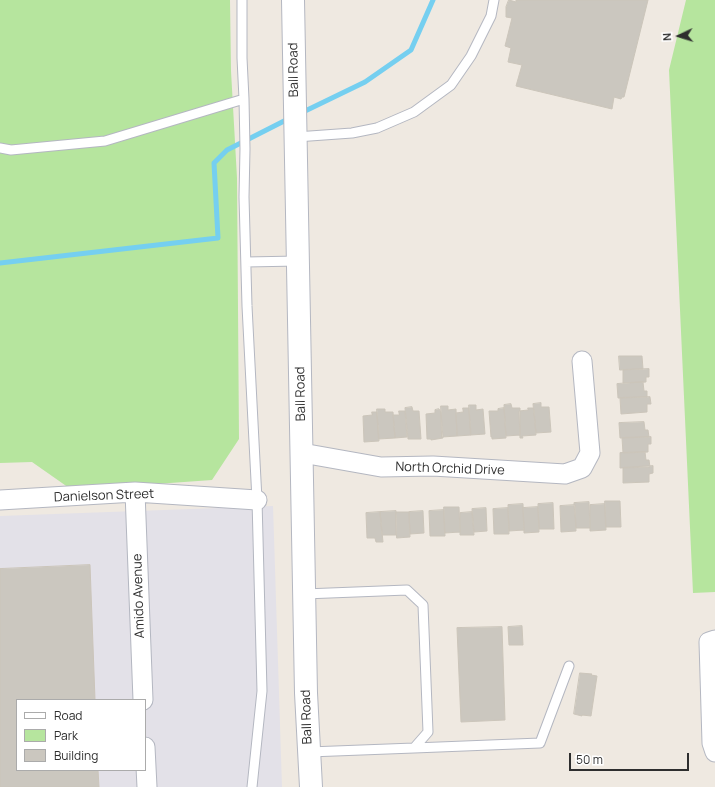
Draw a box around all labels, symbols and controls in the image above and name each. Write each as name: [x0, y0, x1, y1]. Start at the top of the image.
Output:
north arrow: [659, 16, 699, 56]
text: N: [659, 32, 674, 41]
street label: Ball Road: [286, 43, 302, 97]
street label: Ball Road: [293, 367, 309, 421]
street label: North Orchid Drive: [395, 459, 505, 479]
street label: Danielson Street: [54, 486, 154, 506]
street label: Amido Avenue: [130, 553, 148, 639]
street label: Ball Road: [298, 689, 316, 745]
legend: [16, 699, 146, 771]
text: Road: [54, 707, 82, 724]
text: Park: [54, 727, 78, 744]
scale bar: [571, 745, 691, 771]
text: Building: [54, 747, 98, 764]
text: 50 m: [576, 751, 603, 768]

